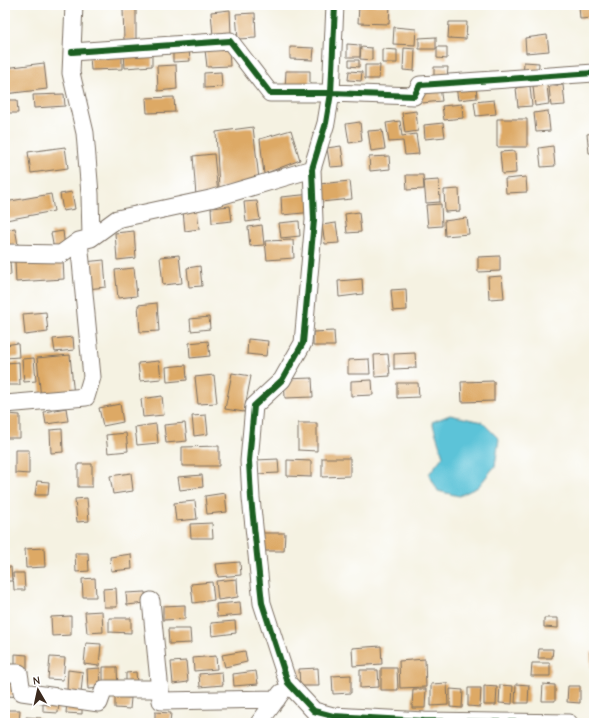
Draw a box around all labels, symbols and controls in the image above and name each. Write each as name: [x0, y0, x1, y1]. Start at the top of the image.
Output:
north arrow: [18, 670, 58, 710]
text: N: [32, 674, 41, 688]

